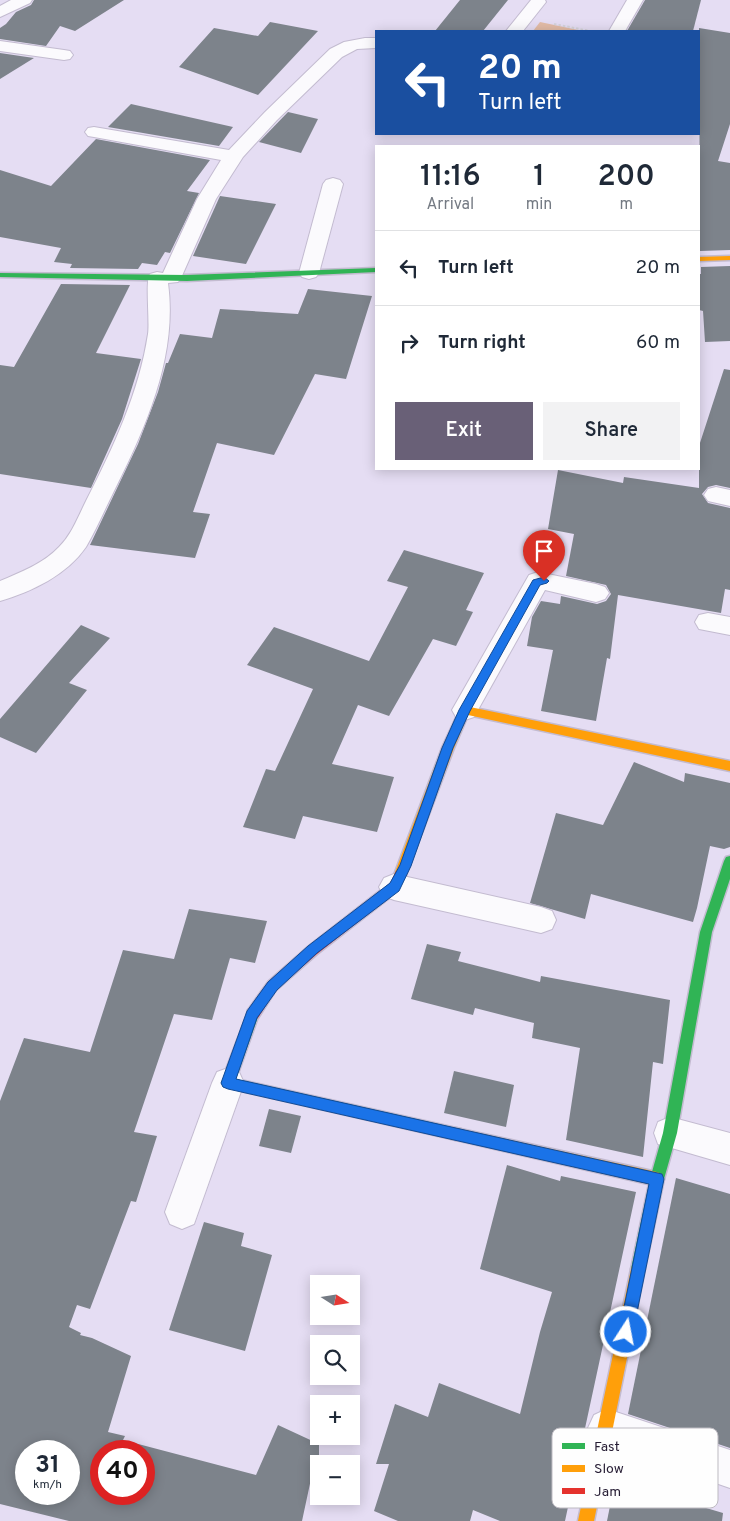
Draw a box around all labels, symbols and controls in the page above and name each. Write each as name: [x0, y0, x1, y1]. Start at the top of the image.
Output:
text: 20 m: [478, 47, 562, 91]
icon: left: [395, 50, 460, 115]
text: Turn left: [478, 90, 561, 117]
text: 11:16: [420, 159, 481, 196]
text: 1: [533, 159, 545, 196]
text: 200: [597, 159, 655, 196]
text: Arrival: [427, 195, 474, 215]
text: min: [526, 195, 552, 215]
text: m: [619, 195, 633, 215]
icon: left: [395, 254, 423, 282]
text: Turn left: [438, 256, 514, 280]
text: 20 m: [636, 256, 680, 280]
icon: right: [395, 329, 423, 357]
text: Turn right: [438, 331, 526, 355]
text: 60 m: [636, 331, 680, 355]
button: Exit: [395, 402, 533, 460]
button: Share: [543, 402, 680, 460]
pin: [523, 530, 565, 581]
icon: arrive: [530, 537, 558, 565]
north arrow: [310, 1275, 360, 1325]
map controls: [310, 1275, 360, 1505]
position arrow: [599, 1305, 651, 1357]
button: search: [310, 1335, 360, 1385]
button: +: [310, 1395, 360, 1445]
legend: [552, 1428, 718, 1508]
text: Fast: [594, 1439, 620, 1456]
speed limit sign: 40: [90, 1440, 155, 1505]
text: 31: [35, 1450, 60, 1482]
button: −: [310, 1455, 360, 1505]
text: Slow: [594, 1461, 624, 1478]
text: km/h: [33, 1477, 62, 1493]
text: Jam: [594, 1484, 621, 1501]

